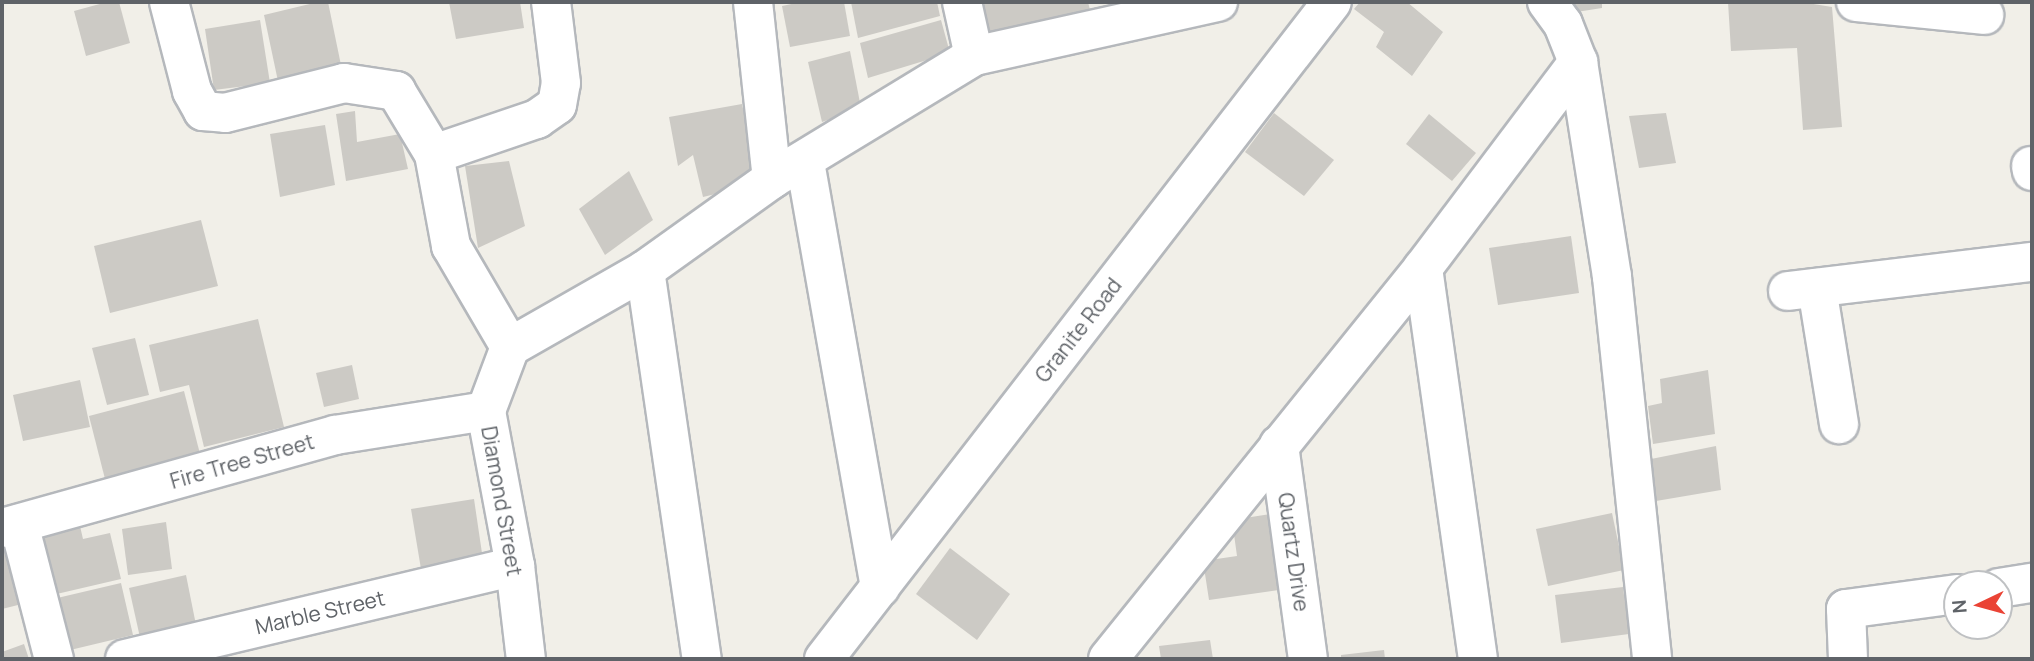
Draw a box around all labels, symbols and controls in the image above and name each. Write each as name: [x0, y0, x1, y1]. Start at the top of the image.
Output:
street label: Granite Road: [1030, 273, 1126, 387]
street label: Diamond Street: [476, 424, 528, 578]
street label: Fire Tree Street: [167, 428, 317, 494]
street label: Quartz Drive: [1273, 491, 1315, 613]
north arrow: [1943, 570, 2013, 640]
street label: Marble Street: [253, 585, 387, 639]
text: N: [1946, 599, 1973, 615]

